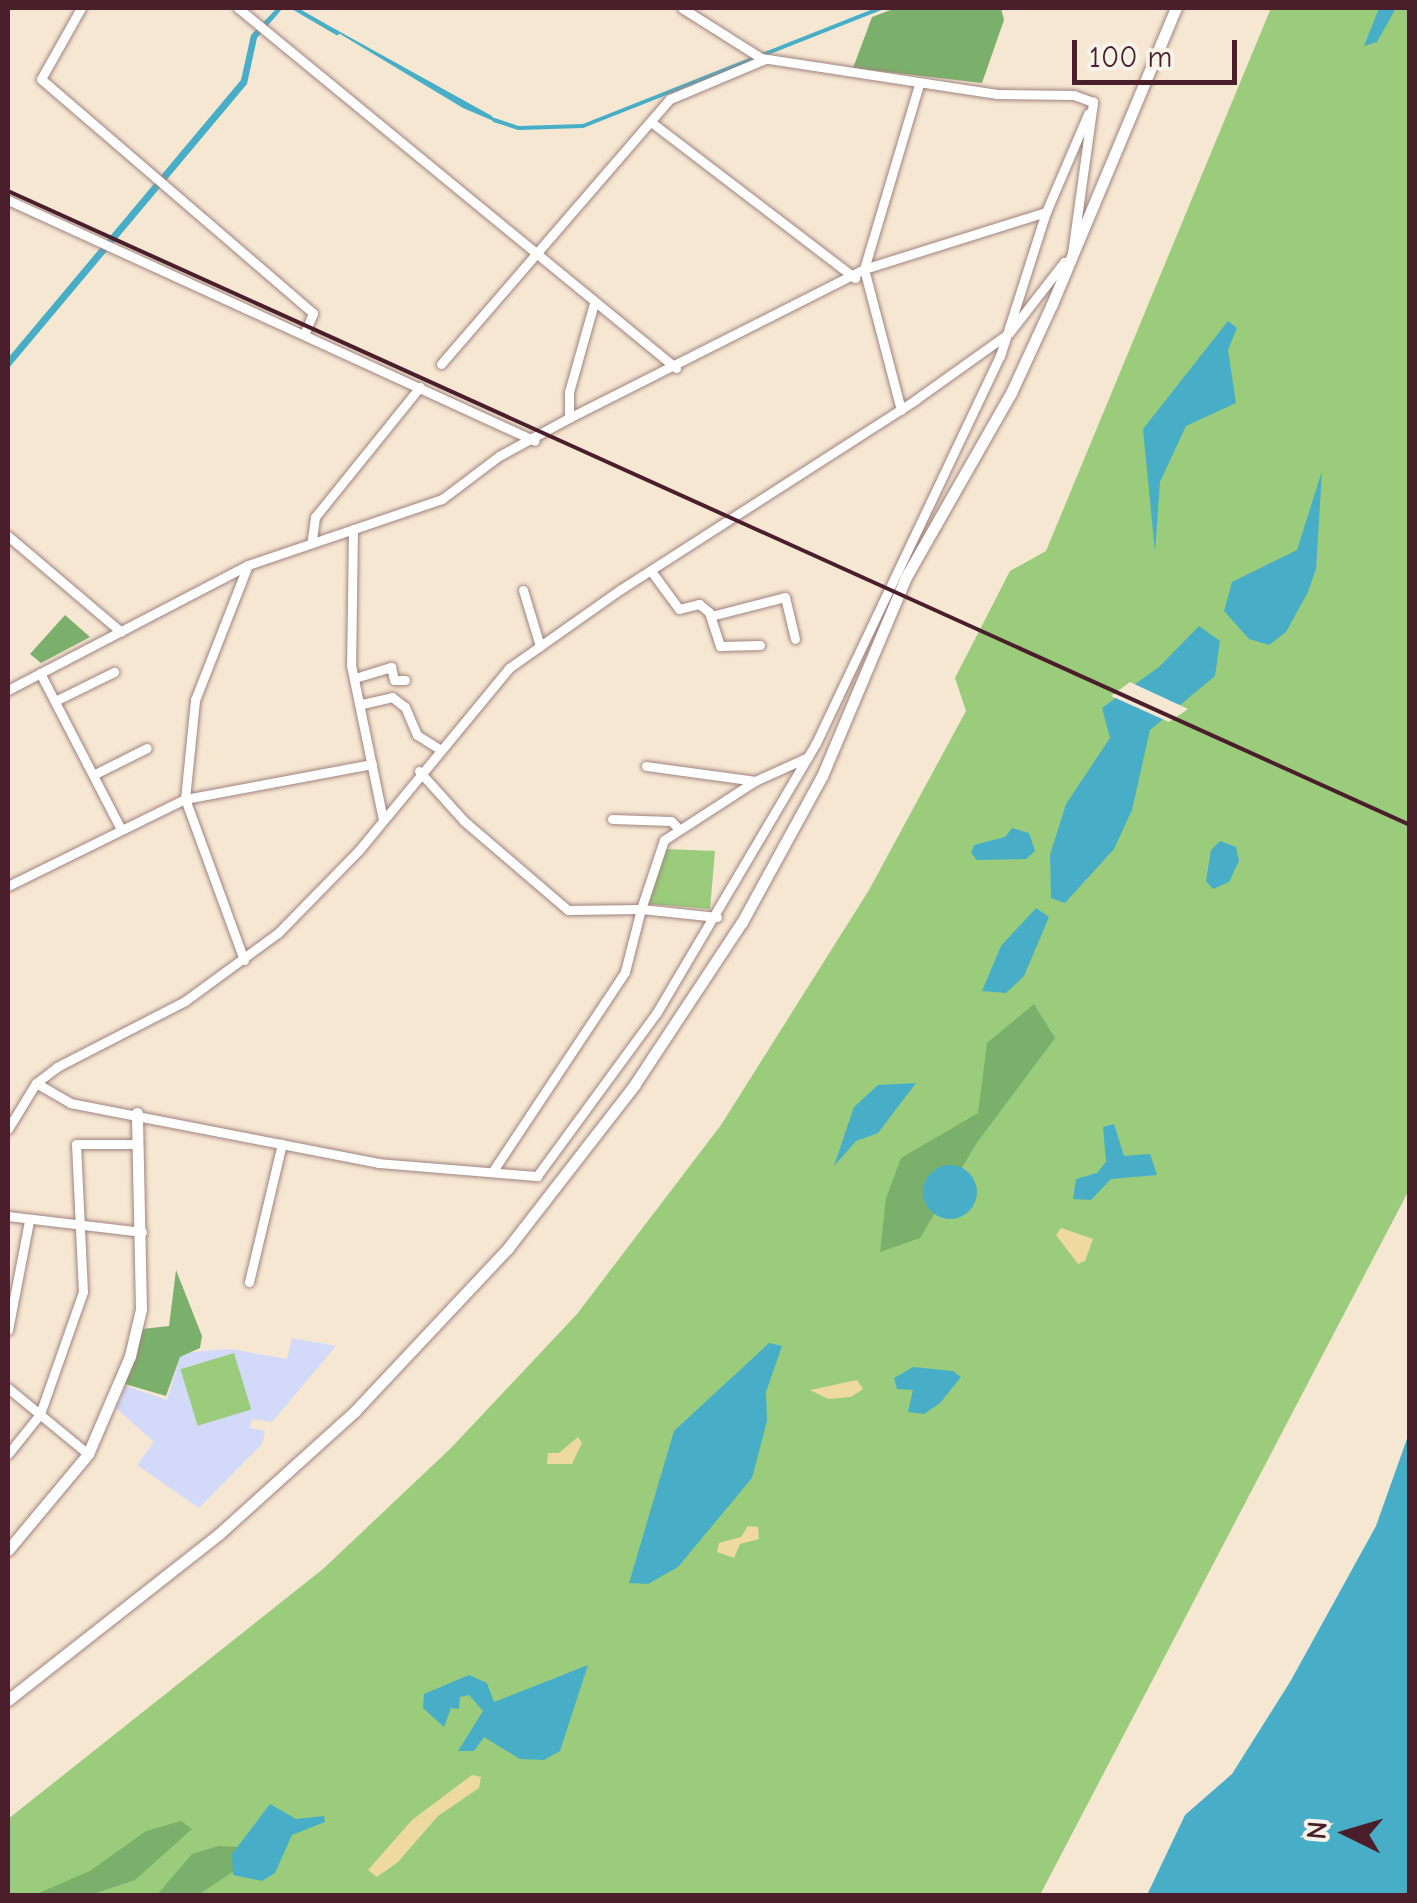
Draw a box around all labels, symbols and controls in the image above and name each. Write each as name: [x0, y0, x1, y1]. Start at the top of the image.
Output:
scale bar: [1077, 20, 1242, 82]
text: 100 m: [1089, 40, 1172, 75]
north arrow: [1297, 1783, 1397, 1883]
text: N: [1300, 1820, 1334, 1841]

